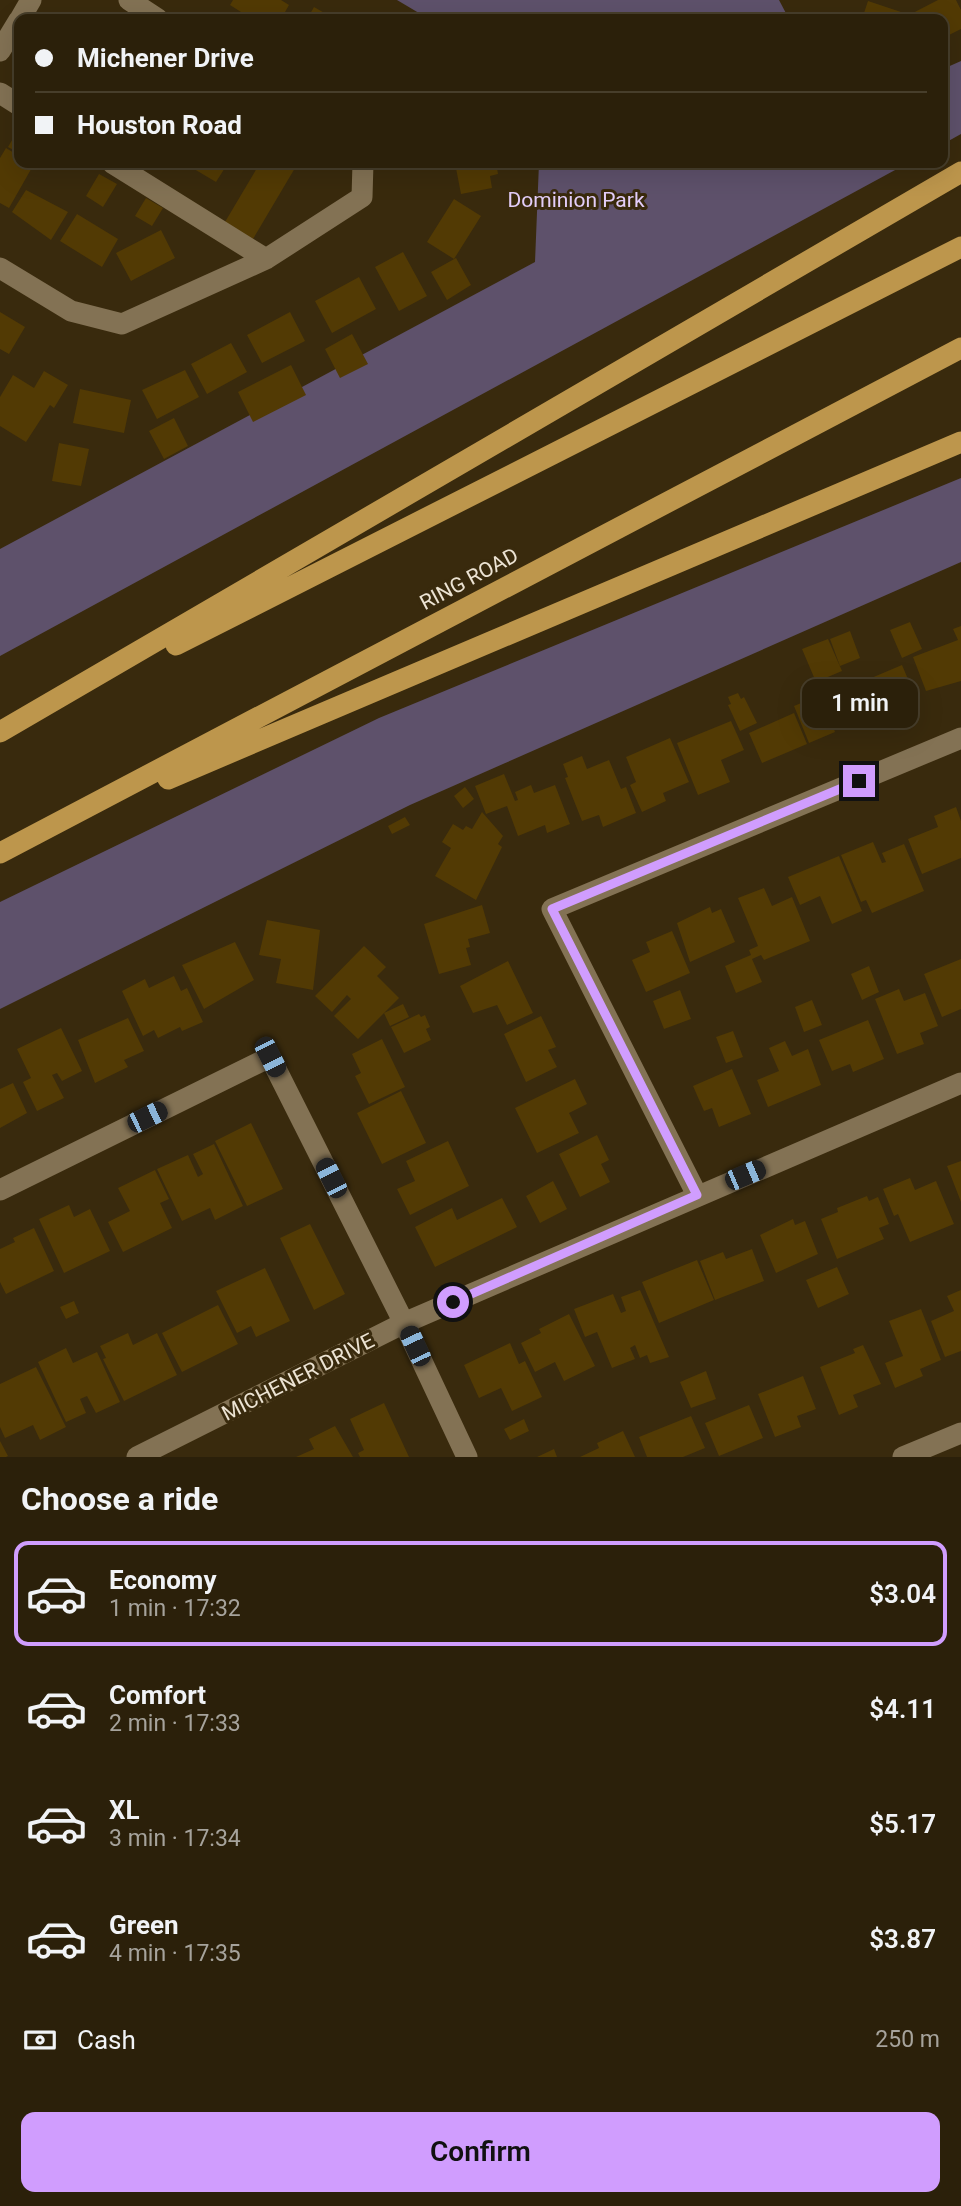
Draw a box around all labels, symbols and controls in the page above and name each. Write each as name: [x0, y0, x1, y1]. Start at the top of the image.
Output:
text: Michener Drive: [77, 43, 254, 73]
text: Houston Road: [77, 110, 242, 140]
park label: Dominion Park: [507, 188, 645, 212]
street label: RING ROAD: [416, 543, 522, 615]
callout: 1 min: [801, 680, 917, 728]
text: 1 min: [831, 690, 889, 717]
route end: [843, 765, 875, 797]
car: [252, 1034, 289, 1080]
car: [124, 1098, 171, 1136]
car: [313, 1155, 350, 1201]
car: [722, 1157, 769, 1193]
route start: [437, 1286, 469, 1318]
car: [397, 1323, 434, 1369]
street label: MICHENER DRIVE: [218, 1328, 378, 1426]
text: Choose a ride: [21, 1480, 218, 1518]
icon: car: [25, 1562, 88, 1625]
text: Economy: [109, 1565, 216, 1595]
text: $3.04: [869, 1579, 936, 1609]
text: 1 min · 17:32: [109, 1595, 241, 1622]
icon: car: [25, 1677, 88, 1740]
text: Comfort: [109, 1680, 206, 1710]
text: $4.11: [869, 1694, 936, 1724]
text: 2 min · 17:33: [109, 1710, 241, 1737]
icon: car: [25, 1792, 88, 1855]
text: XL: [109, 1795, 140, 1825]
text: $5.17: [869, 1809, 936, 1839]
text: 3 min · 17:34: [109, 1825, 241, 1852]
icon: car: [25, 1907, 88, 1970]
text: Green: [109, 1910, 179, 1940]
text: $3.87: [869, 1924, 936, 1954]
text: 4 min · 17:35: [109, 1940, 241, 1967]
icon: cash: [21, 2021, 59, 2059]
text: Cash: [77, 2025, 136, 2055]
text: 250 m: [875, 2026, 940, 2053]
button: Confirm: [21, 2112, 940, 2192]

